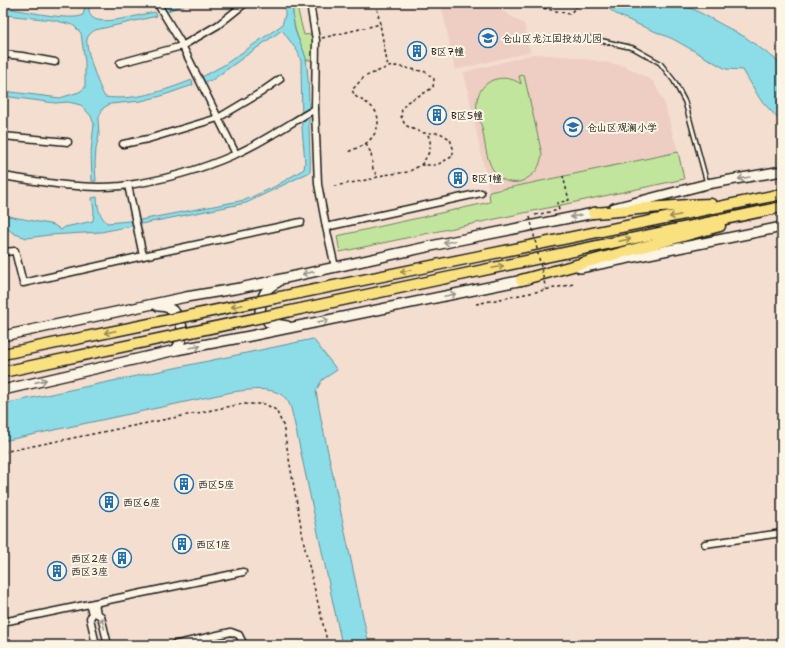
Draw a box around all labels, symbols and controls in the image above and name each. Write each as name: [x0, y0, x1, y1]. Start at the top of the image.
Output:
school or university icon: 仓山区龙江国投幼儿园: [477, 27, 499, 49]
place label: 仓山区龙江国投幼儿园: [502, 32, 602, 45]
building icon: B区7幢: [406, 40, 428, 62]
place label: B区7幢: [431, 45, 464, 58]
building icon: B区5幢: [426, 104, 448, 126]
place label: B区5幢: [451, 109, 483, 122]
school or university icon: 仓山区观澜小学: [562, 116, 584, 138]
place label: 仓山区观澜小学: [587, 121, 657, 134]
building icon: B区1幢: [447, 167, 469, 189]
place label: B区1幢: [472, 172, 502, 185]
one-way arrow: [738, 174, 751, 182]
one-way arrow: [570, 213, 583, 221]
one-way arrow: [669, 213, 682, 221]
one-way arrow: [618, 236, 631, 244]
one-way arrow: [442, 239, 455, 247]
one-way arrow: [491, 262, 504, 270]
one-way arrow: [400, 268, 413, 276]
one-way arrow: [302, 269, 315, 277]
one-way arrow: [443, 291, 456, 299]
one-way arrow: [231, 302, 244, 310]
one-way arrow: [316, 317, 329, 325]
one-way arrow: [104, 328, 117, 336]
one-way arrow: [188, 343, 201, 351]
one-way arrow: [34, 377, 47, 385]
building icon: 西区5座: [173, 473, 195, 495]
place label: 西区5座: [198, 478, 234, 491]
building icon: 西区6座: [98, 491, 120, 513]
place label: 西区6座: [123, 496, 160, 509]
building icon: 西区1座: [171, 533, 193, 555]
place label: 西区1座: [196, 538, 230, 551]
building icon: 西区2座: [111, 547, 133, 569]
place label: 西区2座: [71, 552, 108, 565]
building icon: 西区3座: [46, 560, 68, 582]
place label: 西区3座: [71, 565, 108, 578]
one-way arrow: [98, 617, 106, 630]

